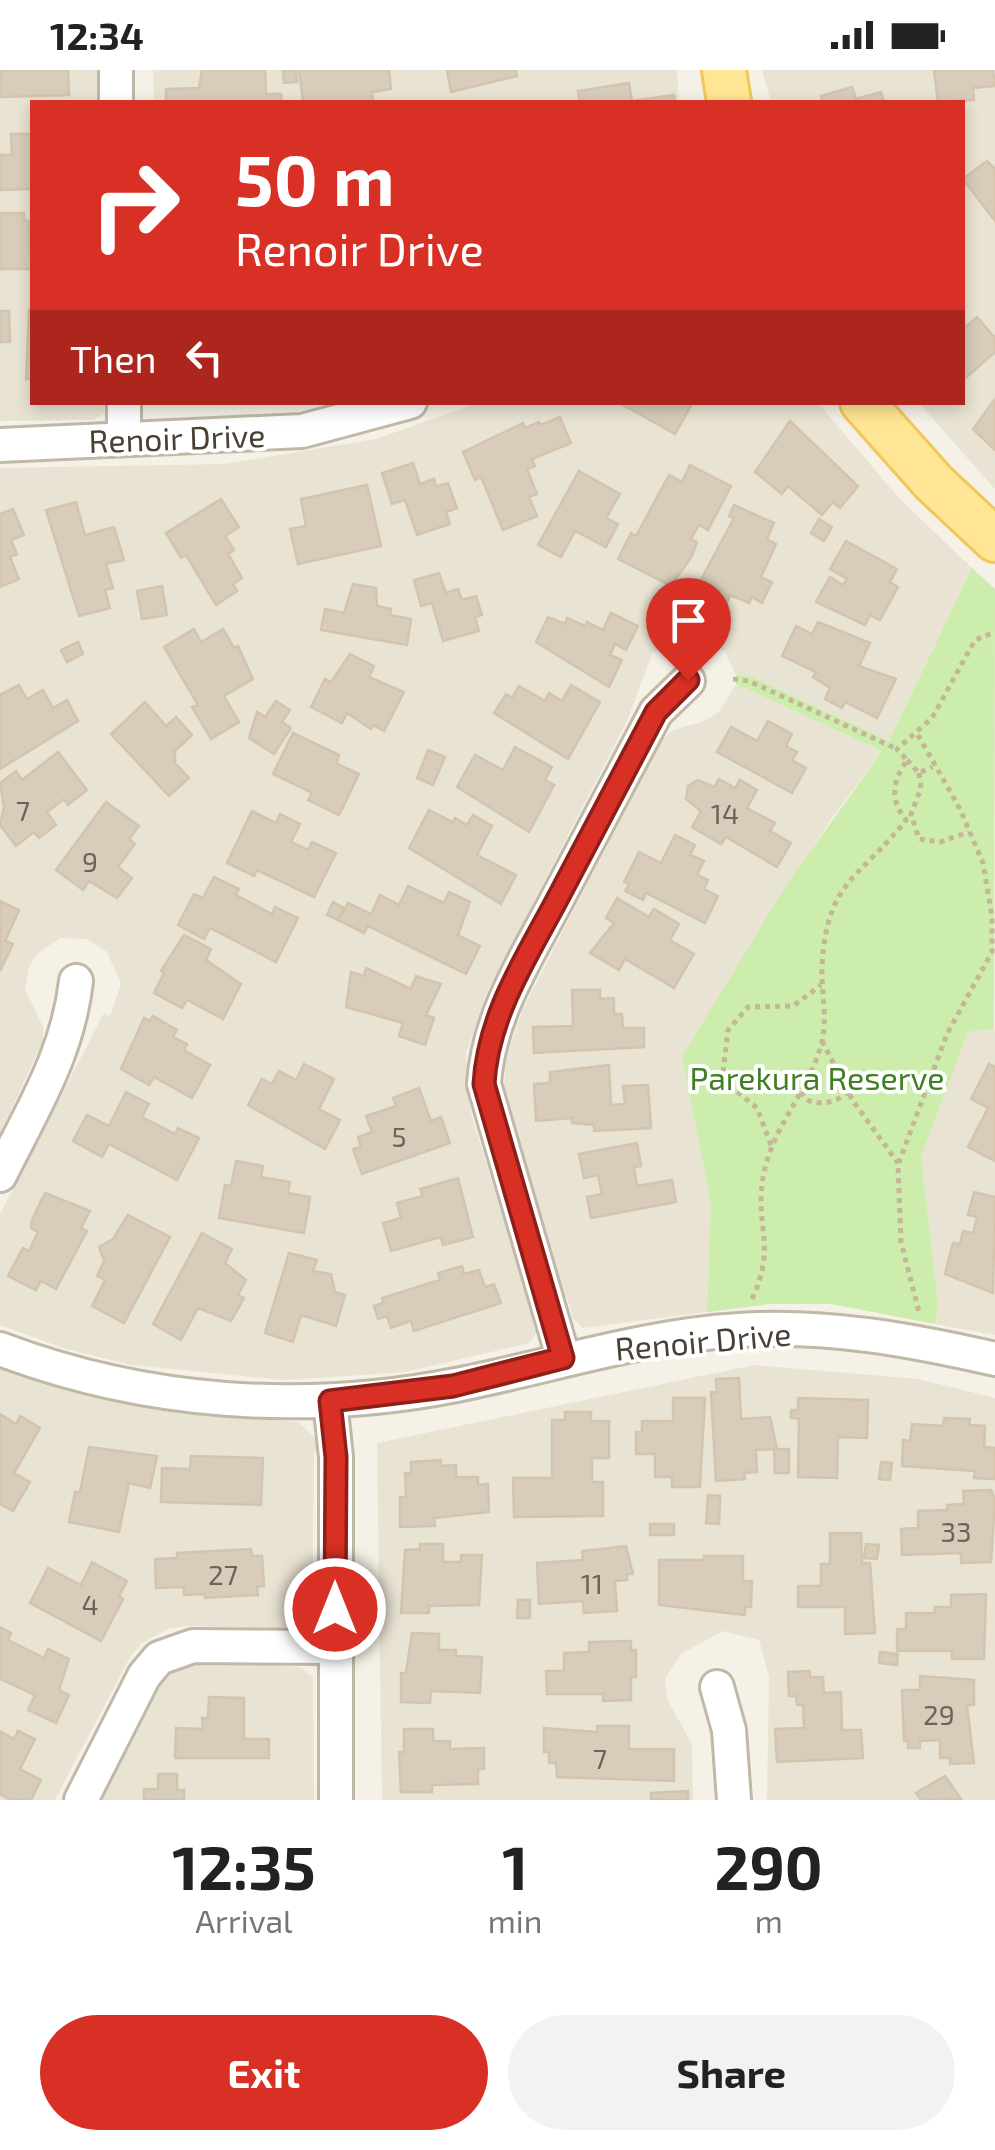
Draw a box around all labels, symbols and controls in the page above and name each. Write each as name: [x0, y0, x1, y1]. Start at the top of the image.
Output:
text: 12:34: [50, 12, 144, 58]
text: 50 m: [235, 136, 395, 220]
icon: right: [70, 140, 200, 270]
text: Renoir Drive: [235, 221, 484, 275]
icon: left: [177, 330, 232, 385]
text: Then: [70, 335, 157, 381]
street label: Renoir Drive: [88, 415, 266, 459]
pin: [646, 578, 731, 681]
icon: arrive: [661, 593, 716, 648]
house number: 7: [16, 793, 30, 827]
house number: 14: [711, 796, 739, 830]
house number: 9: [82, 844, 98, 878]
park label: Parekura Reserve: [689, 1058, 945, 1096]
house number: 5: [391, 1119, 407, 1153]
street label: Renoir Drive: [613, 1313, 793, 1367]
house number: 33: [940, 1514, 972, 1548]
house number: 27: [208, 1557, 238, 1591]
position arrow: [283, 1557, 387, 1661]
house number: 11: [581, 1566, 603, 1600]
house number: 4: [81, 1587, 99, 1621]
house number: 29: [923, 1697, 955, 1731]
house number: 7: [593, 1741, 607, 1775]
text: 12:35: [172, 1830, 316, 1902]
text: 1: [502, 1830, 528, 1902]
text: 290: [715, 1830, 823, 1902]
text: Arrival: [195, 1901, 293, 1939]
text: min: [488, 1901, 542, 1939]
text: m: [755, 1901, 783, 1939]
button: Exit: [40, 2015, 488, 2130]
button: Share: [508, 2015, 955, 2130]

